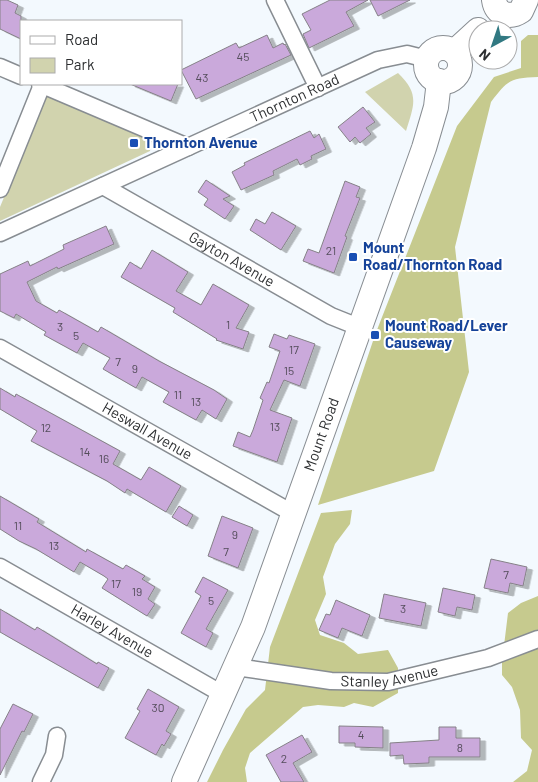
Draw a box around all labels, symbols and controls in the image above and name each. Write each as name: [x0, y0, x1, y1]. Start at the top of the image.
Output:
legend: [20, 20, 182, 85]
north arrow: [468, 20, 518, 70]
text: Road: [65, 30, 98, 48]
text: N: [475, 46, 493, 65]
house number: 45: [237, 49, 249, 63]
text: Park: [65, 55, 95, 73]
street label: Thornton Road: [247, 69, 342, 125]
house number: 43: [196, 70, 208, 84]
place label: Thornton Avenue: [144, 133, 258, 151]
marker: Thornton Avenue: [128, 137, 140, 149]
street label: Gayton Avenue: [186, 227, 278, 290]
place label: Mount Road/Thornton Road: [363, 238, 502, 273]
house number: 21: [326, 243, 336, 257]
marker: Mount Road/Thornton Road: [347, 251, 359, 263]
place label: Mount Road/Lever Causeway: [385, 316, 508, 351]
house number: 1: [226, 317, 230, 331]
house number: 3: [57, 319, 63, 333]
house number: 5: [73, 328, 79, 342]
marker: Mount Road/Lever Causeway: [369, 329, 381, 341]
house number: 17: [289, 342, 299, 356]
house number: 7: [115, 354, 121, 368]
house number: 9: [132, 361, 138, 375]
house number: 15: [284, 363, 294, 377]
house number: 11: [174, 387, 182, 401]
house number: 13: [191, 394, 201, 408]
street label: Mount Road: [299, 395, 342, 473]
street label: Heswall Avenue: [100, 398, 196, 463]
house number: 13: [270, 419, 280, 433]
house number: 12: [41, 420, 51, 434]
house number: 14: [80, 444, 90, 458]
house number: 16: [99, 451, 109, 465]
house number: 11: [14, 518, 22, 532]
house number: 9: [232, 527, 238, 541]
house number: 13: [49, 538, 59, 552]
house number: 7: [223, 544, 229, 558]
house number: 7: [503, 567, 509, 581]
house number: 17: [111, 576, 121, 590]
house number: 19: [132, 584, 142, 598]
house number: 5: [208, 593, 214, 607]
street label: Harley Avenue: [68, 600, 157, 661]
house number: 3: [400, 601, 406, 615]
street label: Stanley Avenue: [340, 660, 440, 690]
house number: 30: [152, 700, 164, 714]
house number: 4: [358, 727, 364, 741]
house number: 8: [457, 740, 463, 754]
house number: 2: [281, 751, 287, 765]

